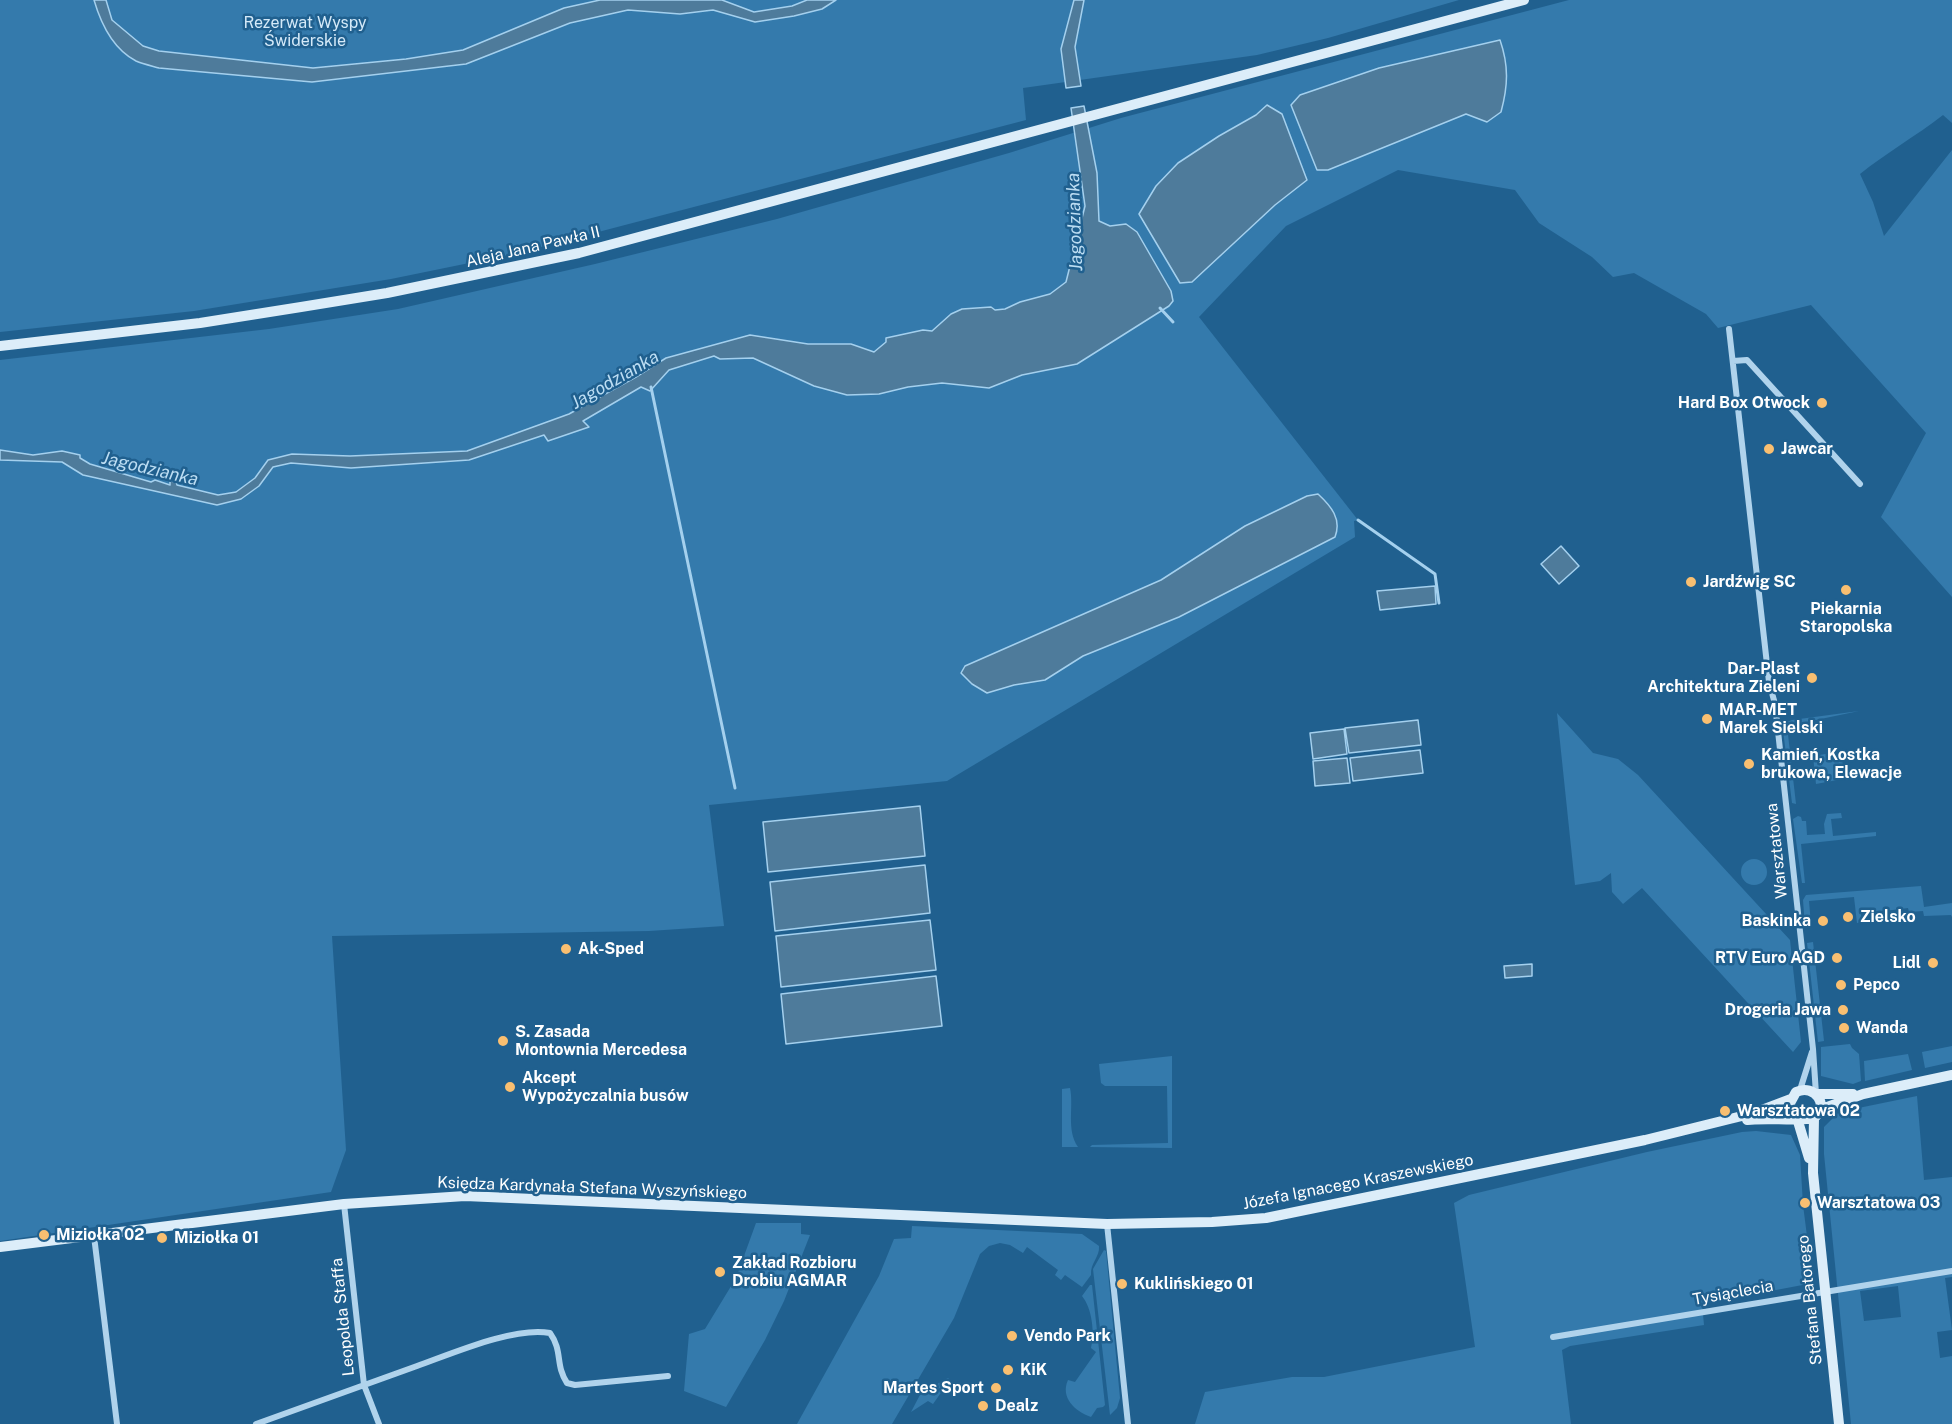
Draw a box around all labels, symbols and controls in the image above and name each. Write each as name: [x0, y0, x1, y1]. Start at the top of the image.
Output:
park label: Rezerwat Wyspy Świderskie: [243, 13, 367, 51]
water label: Jagodzianka: [1062, 172, 1088, 272]
street label: Aleja Jana Pawła II: [464, 222, 602, 272]
water label: Jagodzianka: [567, 346, 663, 414]
place label: Hard Box Otwock: [1678, 393, 1810, 413]
marker: Hard Box Otwock: [1815, 396, 1829, 410]
place label: Jawcar: [1781, 439, 1833, 459]
marker: Jawcar: [1762, 442, 1776, 456]
water label: Jagodzianka: [100, 447, 200, 491]
place label: Jardźwig SC: [1703, 572, 1796, 592]
marker: Jardźwig SC: [1684, 575, 1698, 589]
marker: Piekarnia Staropolska: [1839, 583, 1853, 597]
place label: Piekarnia Staropolska: [1800, 599, 1892, 637]
place label: Dar-Plast Architektura Zieleni: [1647, 659, 1800, 697]
marker: Dar-Plast Architektura Zieleni: [1805, 671, 1819, 685]
place label: MAR-MET Marek Sielski: [1719, 700, 1823, 738]
marker: MAR-MET Marek Sielski: [1700, 712, 1714, 726]
place label: Kamień, Kostka brukowa, Elewacje: [1761, 745, 1902, 783]
marker: Kamień, Kostka brukowa, Elewacje: [1742, 757, 1756, 771]
street label: Warsztatowa: [1762, 802, 1792, 900]
place label: Zielsko: [1860, 907, 1916, 927]
marker: Zielsko: [1841, 910, 1855, 924]
place label: Baskinka: [1741, 911, 1811, 931]
marker: Baskinka: [1816, 914, 1830, 928]
place label: Ak-Sped: [578, 939, 644, 959]
marker: Ak-Sped: [559, 942, 573, 956]
place label: RTV Euro AGD: [1715, 948, 1825, 968]
marker: RTV Euro AGD: [1830, 951, 1844, 965]
place label: Lidl: [1892, 953, 1921, 973]
marker: Lidl: [1926, 956, 1940, 970]
place label: Pepco: [1853, 975, 1900, 995]
marker: Pepco: [1834, 978, 1848, 992]
place label: Drogeria Jawa: [1725, 1000, 1831, 1020]
marker: Drogeria Jawa: [1836, 1003, 1850, 1017]
place label: Wanda: [1856, 1018, 1908, 1038]
marker: Wanda: [1837, 1021, 1851, 1035]
place label: S. Zasada Montownia Mercedesa: [515, 1022, 687, 1060]
marker: S. Zasada Montownia Mercedesa: [496, 1034, 510, 1048]
place label: Akcept Wypożyczalnia busów: [522, 1068, 689, 1106]
marker: Akcept Wypożyczalnia busów: [503, 1080, 517, 1094]
place label: Warsztatowa 02: [1737, 1101, 1860, 1121]
marker: Warsztatowa 02: [1718, 1104, 1732, 1118]
street label: Józefa Ignacego Kraszewskiego: [1241, 1150, 1475, 1214]
street label: Księdza Kardynała Stefana Wyszyńskiego: [437, 1173, 747, 1203]
place label: Warsztatowa 03: [1817, 1193, 1940, 1213]
marker: Warsztatowa 03: [1798, 1196, 1812, 1210]
place label: Miziołka 02: [56, 1225, 144, 1245]
marker: Miziołka 02: [37, 1228, 51, 1242]
place label: Miziołka 01: [174, 1228, 259, 1248]
marker: Miziołka 01: [155, 1231, 169, 1245]
street label: Stefana Batorego: [1794, 1234, 1826, 1366]
place label: Zakład Rozbioru Drobiu AGMAR: [732, 1253, 857, 1291]
street label: Leopolda Staffa: [327, 1257, 359, 1377]
marker: Zakład Rozbioru Drobiu AGMAR: [713, 1265, 727, 1279]
place label: Kuklińskiego 01: [1134, 1274, 1254, 1294]
street label: Tysiąclecia: [1691, 1276, 1775, 1310]
marker: Kuklińskiego 01: [1115, 1277, 1129, 1291]
place label: Vendo Park: [1024, 1326, 1111, 1346]
marker: Vendo Park: [1005, 1329, 1019, 1343]
place label: KiK: [1020, 1360, 1047, 1380]
marker: KiK: [1001, 1363, 1015, 1377]
place label: Martes Sport: [883, 1378, 984, 1398]
marker: Martes Sport: [989, 1381, 1003, 1395]
place label: Dealz: [995, 1396, 1038, 1416]
marker: Dealz: [976, 1399, 990, 1413]

